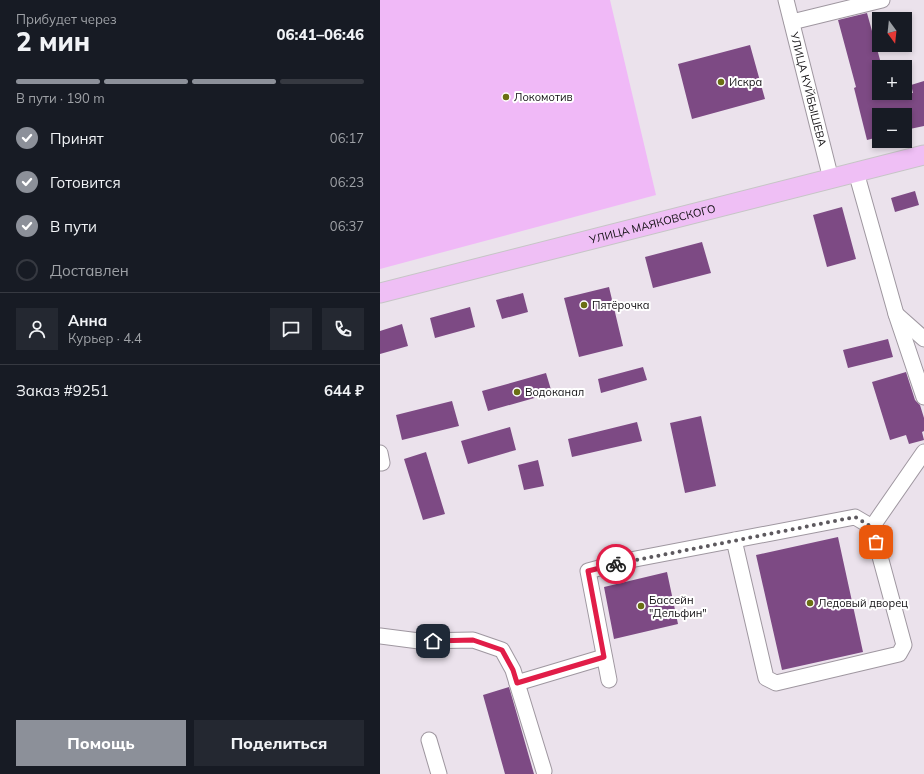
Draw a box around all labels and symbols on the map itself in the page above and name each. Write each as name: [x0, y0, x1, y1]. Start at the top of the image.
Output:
north arrow: [872, 12, 912, 52]
street label: УЛИЦА КУЙБЫШЕВА: [787, 30, 830, 148]
place label: Искра: [729, 75, 762, 89]
marker: Искра: [716, 77, 726, 87]
place label: Локомотив: [514, 90, 573, 104]
marker: Локомотив: [501, 92, 511, 102]
street label: УЛИЦА МАЯКОВСКОГО: [587, 201, 717, 247]
place label: Пятёрочка: [592, 298, 649, 312]
marker: Пятёрочка: [579, 300, 589, 310]
place label: Водоканал: [525, 385, 584, 399]
marker: Водоканал: [512, 387, 522, 397]
pin: [859, 525, 893, 559]
courier: [596, 544, 636, 584]
place label: Бассейн "Дельфин": [649, 593, 707, 620]
place label: Ледовый дворец: [818, 596, 908, 610]
marker: Ледовый дворец: [805, 598, 815, 608]
marker: Бассейн "Дельфин": [636, 601, 646, 611]
pin: [416, 624, 450, 658]

